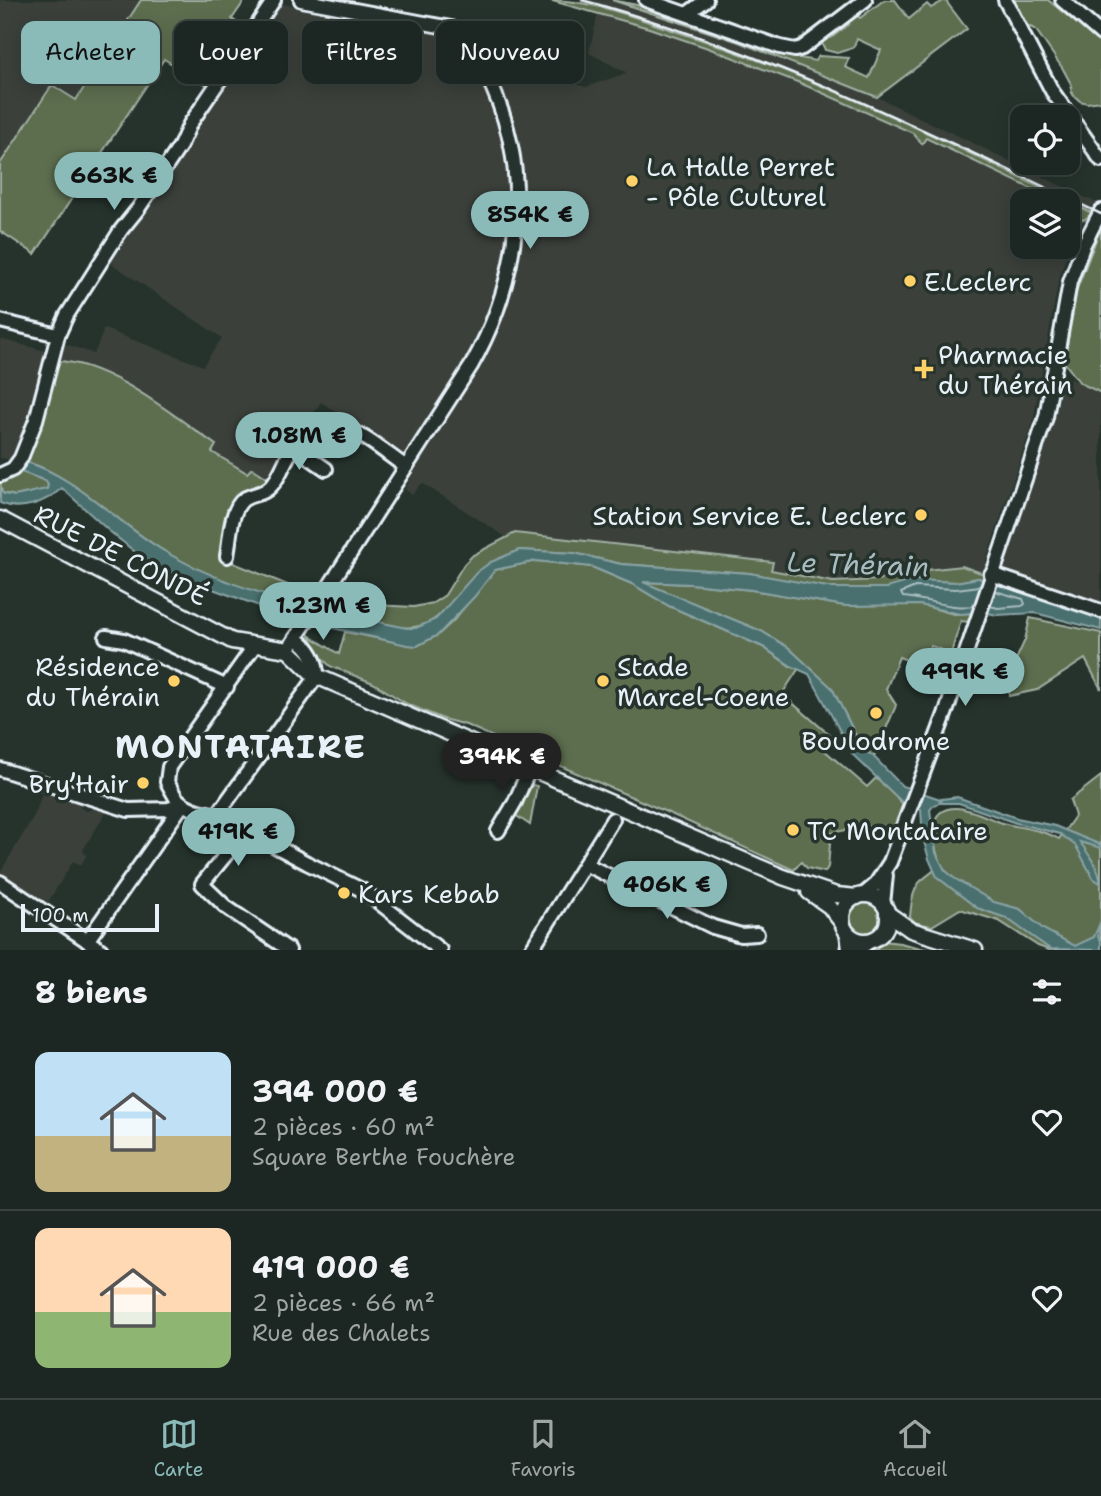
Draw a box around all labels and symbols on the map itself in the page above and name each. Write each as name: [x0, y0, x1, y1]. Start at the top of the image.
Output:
place label: La Halle Perret - Pôle Culturel: [646, 149, 835, 214]
pin: 663K €: [57, 152, 171, 212]
marker: La Halle Perret - Pôle Culturel: [624, 173, 640, 189]
pin: 854K €: [473, 191, 587, 251]
place label: E.Leclerc: [924, 264, 1032, 299]
marker: E.Leclerc: [902, 273, 918, 289]
place label: Pharmacie du Thérain: [938, 337, 1073, 402]
marker: Pharmacie du Thérain: [916, 361, 932, 377]
pin: 1.08M €: [234, 412, 364, 472]
street label: RUE DE CONDÉ: [28, 496, 214, 614]
place label: Station Service E. Leclerc: [593, 498, 907, 533]
marker: Station Service E. Leclerc: [913, 507, 929, 523]
water label: Le Thérain: [786, 543, 930, 585]
pin: 1.23M €: [258, 582, 388, 642]
pin: 499K €: [908, 648, 1022, 708]
place label: Résidence du Thérain: [25, 649, 160, 714]
place label: Stade Marcel-Coene: [617, 649, 790, 714]
marker: Résidence du Thérain: [166, 673, 182, 689]
marker: Stade Marcel-Coene: [595, 673, 611, 689]
marker: Boulodrome: [868, 705, 884, 721]
place label: Boulodrome: [801, 723, 951, 758]
district label: MONTATAIRE: [115, 724, 367, 769]
pin: 394K €: [445, 734, 559, 793]
place label: Bry’Hair: [29, 766, 129, 801]
marker: Bry’Hair: [135, 775, 151, 791]
pin: 419K €: [181, 808, 295, 868]
place label: TC Montataire: [807, 813, 988, 848]
marker: TC Montataire: [785, 822, 801, 838]
pin: 406K €: [610, 862, 724, 921]
place label: Kars Kebab: [358, 876, 500, 911]
marker: Kars Kebab: [336, 885, 352, 901]
scale bar: [21, 901, 159, 933]

